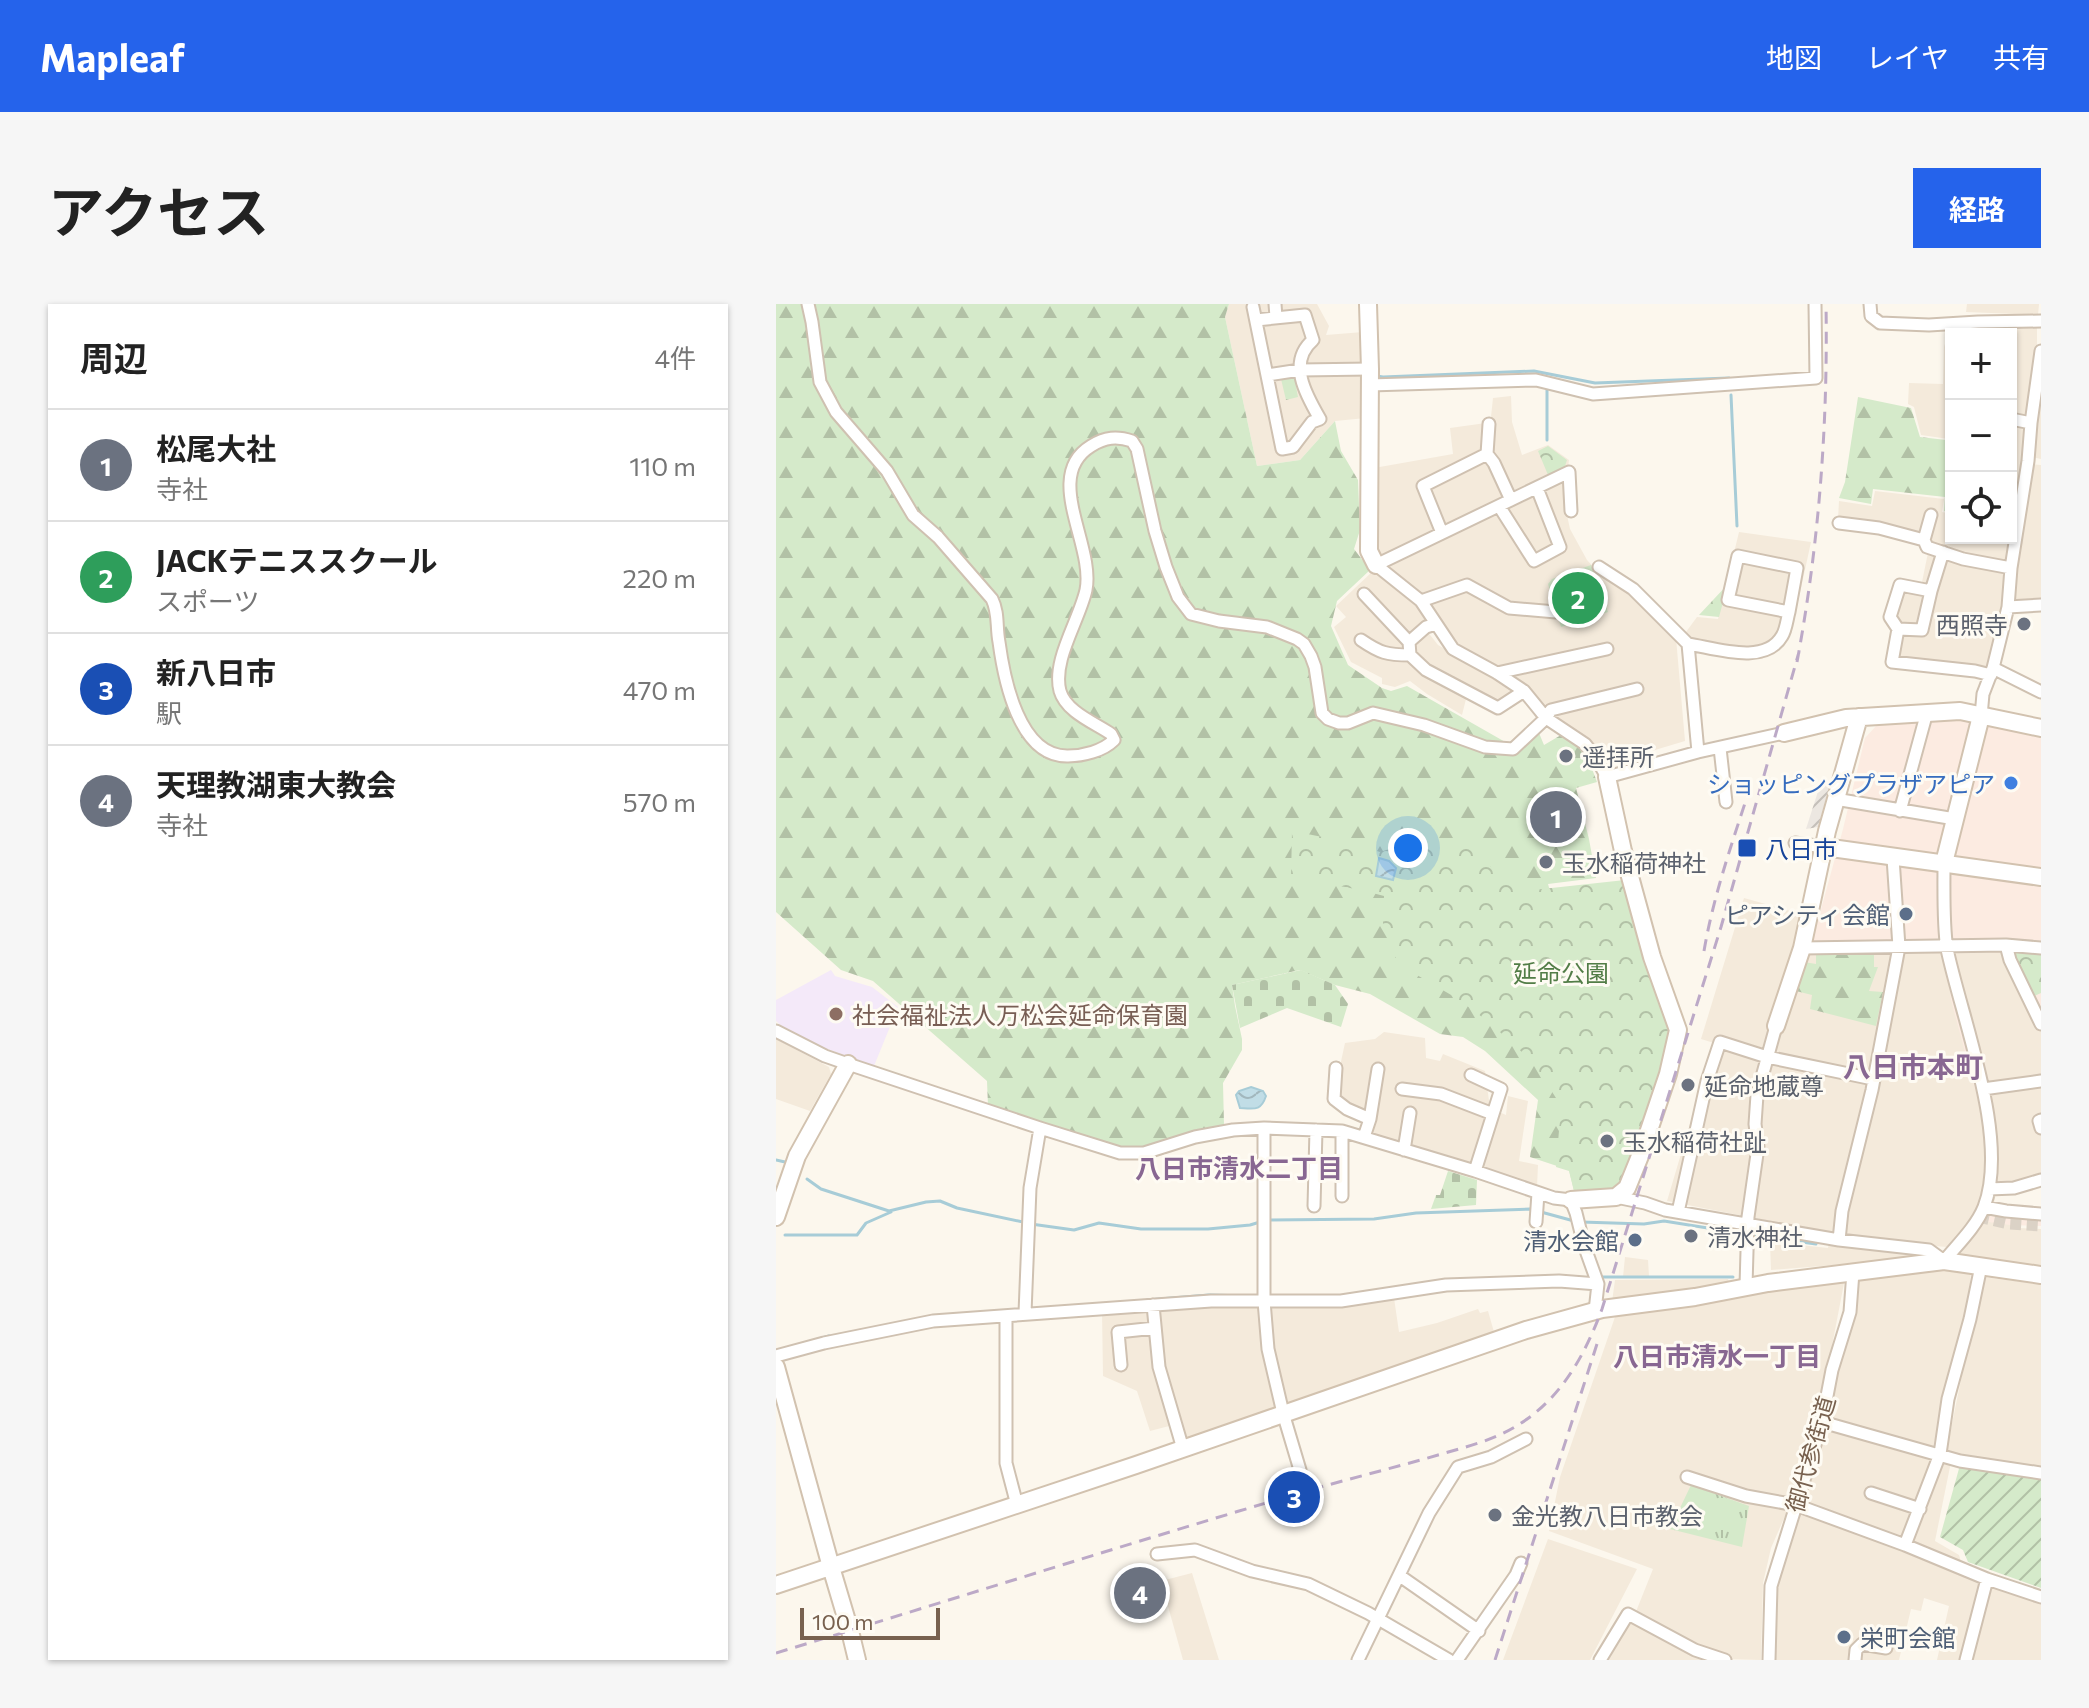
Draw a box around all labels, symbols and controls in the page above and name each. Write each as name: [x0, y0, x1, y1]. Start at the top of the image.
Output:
text: Mapleaf: [40, 33, 185, 80]
text: 地図: [1766, 40, 1822, 74]
text: レイヤ: [1866, 40, 1949, 74]
text: 共有: [1993, 40, 2049, 74]
button: 経路: [1913, 168, 2041, 248]
text: アクセス: [48, 176, 269, 245]
map controls: [1945, 328, 2017, 544]
button: +: [1945, 328, 2017, 400]
text: 周辺: [80, 336, 148, 378]
text: 4件: [654, 342, 696, 373]
button: −: [1945, 400, 2017, 472]
text: 松尾大社: [156, 429, 276, 466]
text: 1: [100, 450, 112, 481]
text: 110 m: [629, 450, 696, 481]
button: locate: [1945, 472, 2017, 544]
text: 寺社: [156, 473, 208, 504]
text: JACKテニススクール: [156, 541, 438, 578]
text: 2: [99, 562, 113, 593]
text: 220 m: [623, 562, 696, 593]
pin: 2: [1552, 568, 1604, 628]
text: スポーツ: [156, 585, 259, 616]
place label: 西照寺: [1936, 610, 2008, 639]
marker: 西照寺: [2015, 615, 2033, 633]
text: 新八日市: [156, 653, 276, 690]
text: 3: [98, 674, 114, 705]
text: 470 m: [623, 674, 696, 705]
text: 駅: [156, 697, 182, 728]
place label: 遥拝所: [1582, 742, 1654, 771]
marker: 遥拝所: [1557, 747, 1575, 765]
text: 天理教湖東大教会: [156, 765, 396, 802]
place label: ショッピングプラザアピア: [1707, 769, 1995, 798]
marker: ショッピングプラザアピア: [2002, 774, 2020, 792]
text: 4: [98, 786, 114, 817]
text: 570 m: [623, 786, 696, 817]
pin: 1: [1530, 787, 1582, 847]
text: 寺社: [156, 809, 208, 840]
your location: [1388, 828, 1428, 868]
place label: 八日市: [1765, 834, 1837, 863]
marker: 八日市: [1736, 837, 1758, 859]
place label: 玉水稲荷神社: [1562, 848, 1706, 877]
marker: 玉水稲荷神社: [1537, 853, 1555, 871]
place label: ピアシティ会館: [1724, 900, 1890, 929]
marker: ピアシティ会館: [1897, 905, 1915, 923]
park label: 延命公園: [1513, 958, 1609, 987]
place label: 社会福祉法人万松会延命保育園: [852, 1000, 1188, 1029]
marker: 社会福祉法人万松会延命保育園: [827, 1005, 845, 1023]
district label: 八日市本町: [1843, 1049, 1983, 1083]
place label: 延命地蔵尊: [1704, 1071, 1824, 1100]
marker: 延命地蔵尊: [1679, 1076, 1697, 1094]
place label: 玉水稲荷社趾: [1623, 1127, 1767, 1156]
marker: 玉水稲荷社趾: [1598, 1132, 1616, 1150]
district label: 八日市清水二丁目: [1135, 1152, 1343, 1183]
place label: 清水神社: [1707, 1222, 1803, 1251]
place label: 清水会館: [1523, 1226, 1619, 1255]
marker: 清水神社: [1682, 1227, 1700, 1245]
marker: 清水会館: [1626, 1231, 1644, 1249]
district label: 八日市清水一丁目: [1613, 1340, 1821, 1371]
street label: 御代参街道: [1780, 1392, 1840, 1516]
pin: 3: [1268, 1467, 1320, 1527]
place label: 金光教八日市教会: [1511, 1501, 1703, 1530]
marker: 金光教八日市教会: [1486, 1506, 1504, 1524]
pin: 4: [1114, 1563, 1166, 1623]
scale bar: [800, 1604, 940, 1640]
text: 100 m: [812, 1608, 874, 1635]
place label: 栄町会館: [1860, 1623, 1956, 1652]
marker: 栄町会館: [1835, 1628, 1853, 1646]

